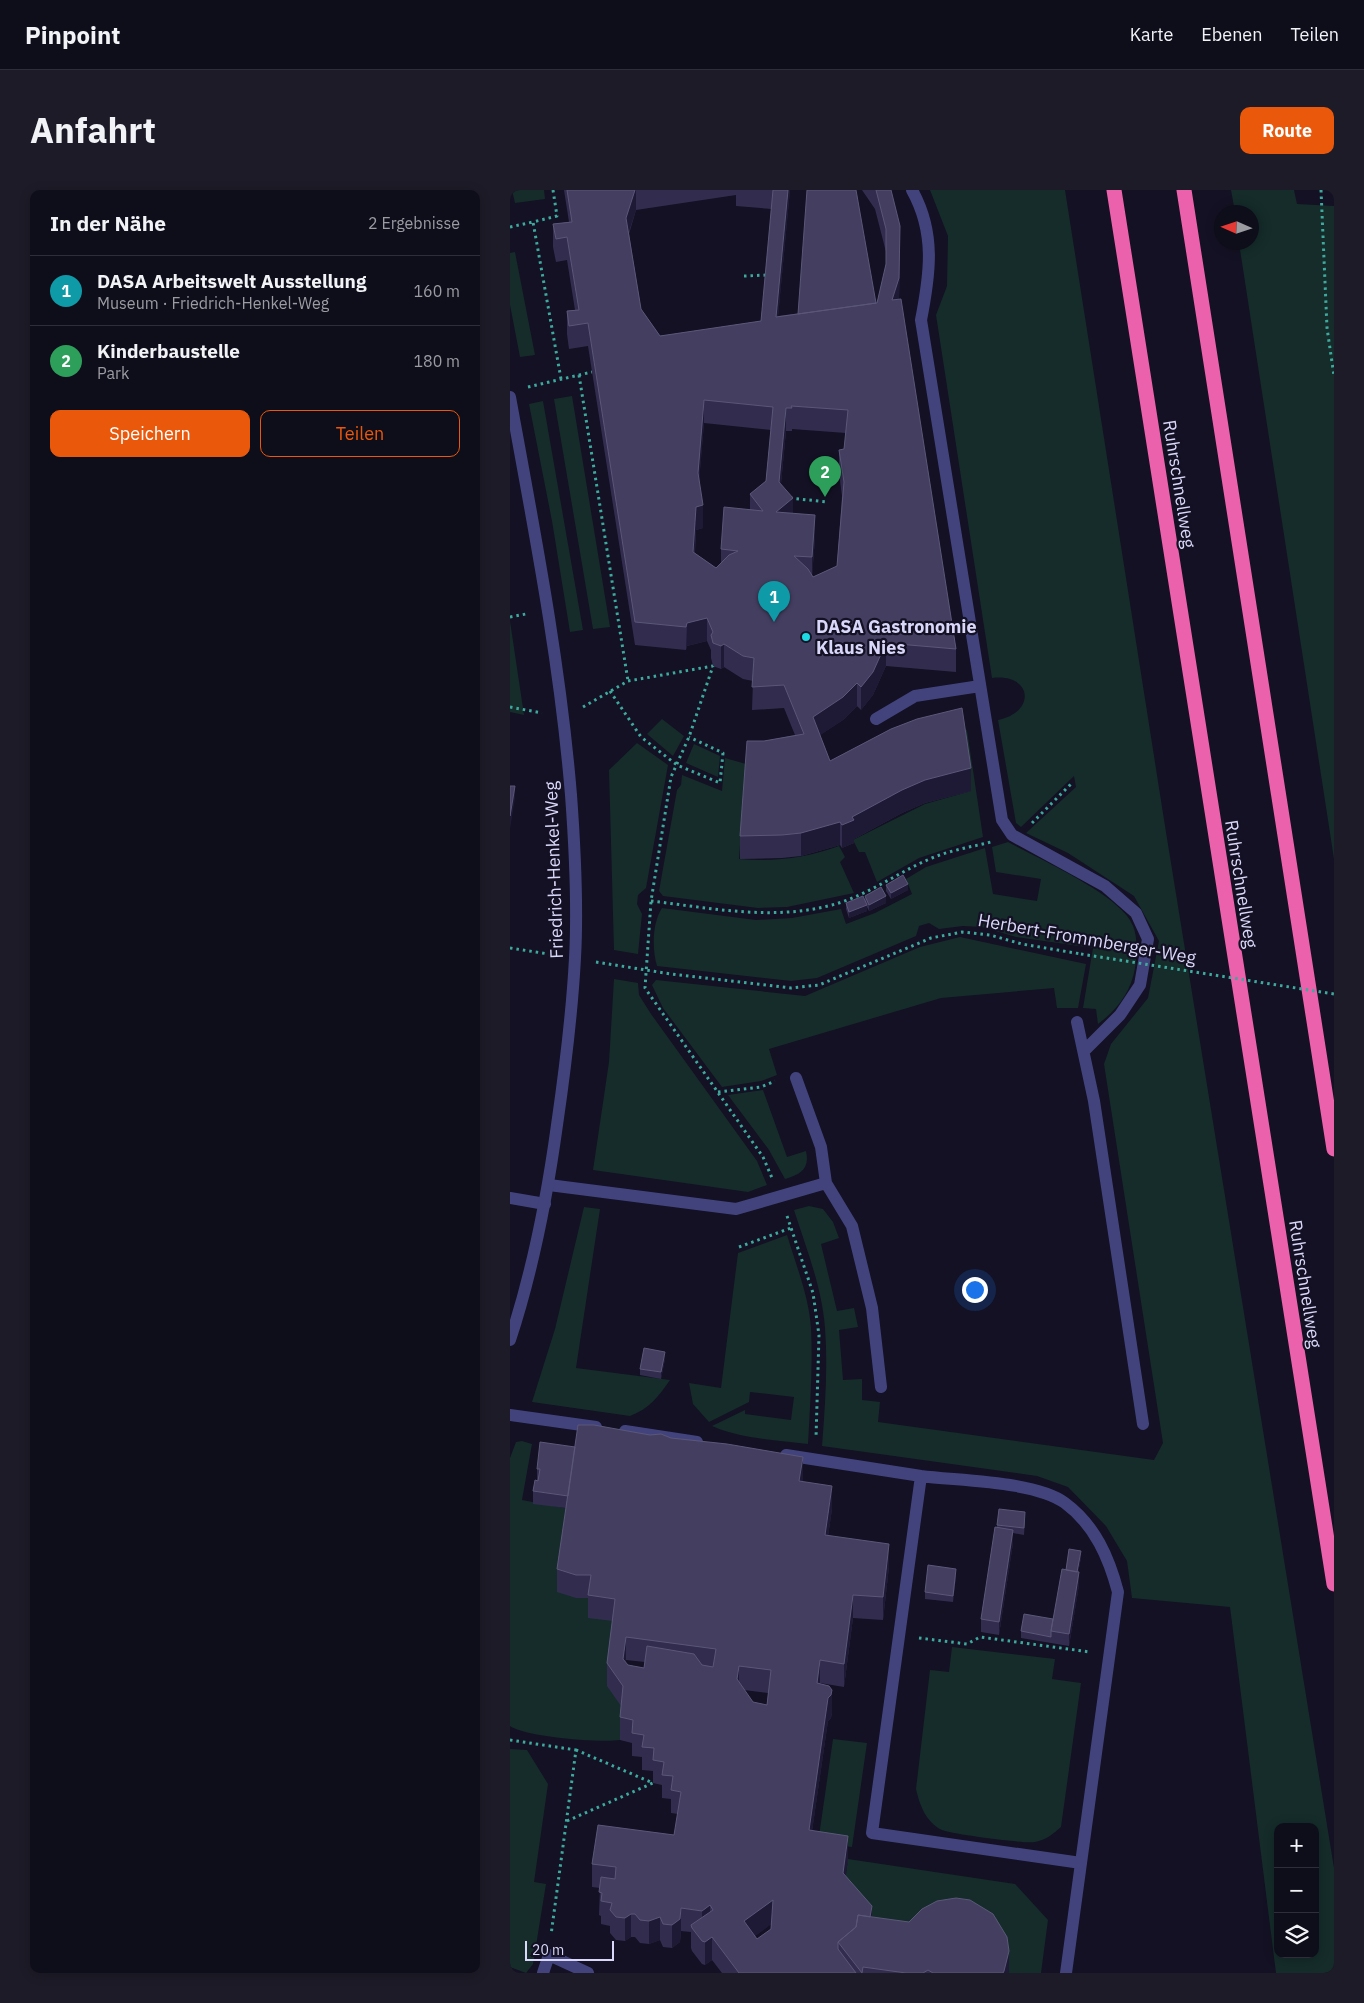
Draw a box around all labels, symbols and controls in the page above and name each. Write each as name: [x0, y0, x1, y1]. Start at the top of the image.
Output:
text: Pinpoint: [25, 19, 120, 51]
text: Karte: [1130, 23, 1173, 46]
text: Ebenen: [1201, 23, 1262, 46]
text: Teilen: [1290, 23, 1339, 46]
text: Anfahrt: [30, 107, 156, 153]
button: Route: [1240, 107, 1334, 154]
north arrow: [1214, 205, 1259, 250]
text: In der Nähe: [50, 209, 166, 237]
text: 2 Ergebnisse: [368, 213, 460, 233]
text: DASA Arbeitswelt Ausstellung: [97, 269, 366, 293]
text: 1: [61, 281, 71, 301]
text: 160 m: [413, 281, 460, 301]
text: Museum · Friedrich-Henkel-Weg: [97, 293, 329, 313]
text: Kinderbaustelle: [97, 339, 240, 363]
text: 2: [61, 351, 71, 371]
text: 180 m: [413, 351, 460, 371]
text: Park: [97, 363, 129, 383]
button: Speichern: [50, 410, 250, 457]
button: Teilen: [260, 410, 460, 457]
street label: Ruhrschnellweg: [1158, 418, 1201, 550]
pin: 2: [809, 456, 841, 497]
pin: 1: [758, 581, 790, 622]
place label: DASA Gastronomie Klaus Nies: [816, 615, 977, 659]
marker: DASA Gastronomie Klaus Nies: [800, 631, 812, 643]
street label: Friedrich-Henkel-Weg: [539, 780, 568, 959]
street label: Ruhrschnellweg: [1220, 818, 1263, 950]
street label: Herbert-Frommberger-Weg: [976, 908, 1199, 969]
street label: Ruhrschnellweg: [1284, 1218, 1327, 1350]
your location: [962, 1277, 988, 1303]
map controls: [1274, 1823, 1319, 1958]
button: +: [1274, 1823, 1319, 1868]
button: −: [1274, 1868, 1319, 1913]
button: layers: [1274, 1913, 1319, 1958]
scale bar: [525, 1938, 614, 1961]
text: 20 m: [532, 1941, 564, 1959]

